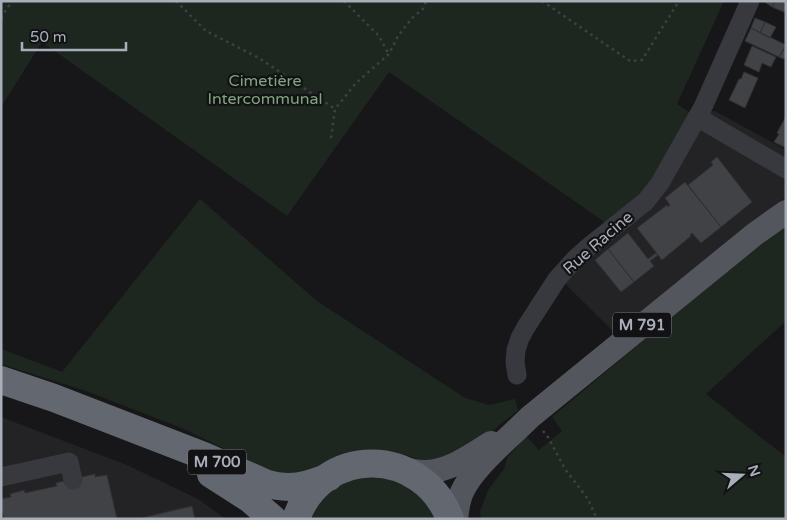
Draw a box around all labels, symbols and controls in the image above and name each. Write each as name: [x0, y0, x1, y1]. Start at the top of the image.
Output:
scale bar: [22, 20, 126, 52]
text: 50 m: [30, 28, 67, 46]
park label: Cimetière Intercommunal: [208, 71, 322, 109]
street label: Rue Racine: [559, 207, 637, 279]
road number: M 791: [613, 312, 671, 338]
road number: M 700: [188, 450, 246, 474]
north arrow: [717, 450, 767, 500]
text: N: [744, 463, 764, 479]

